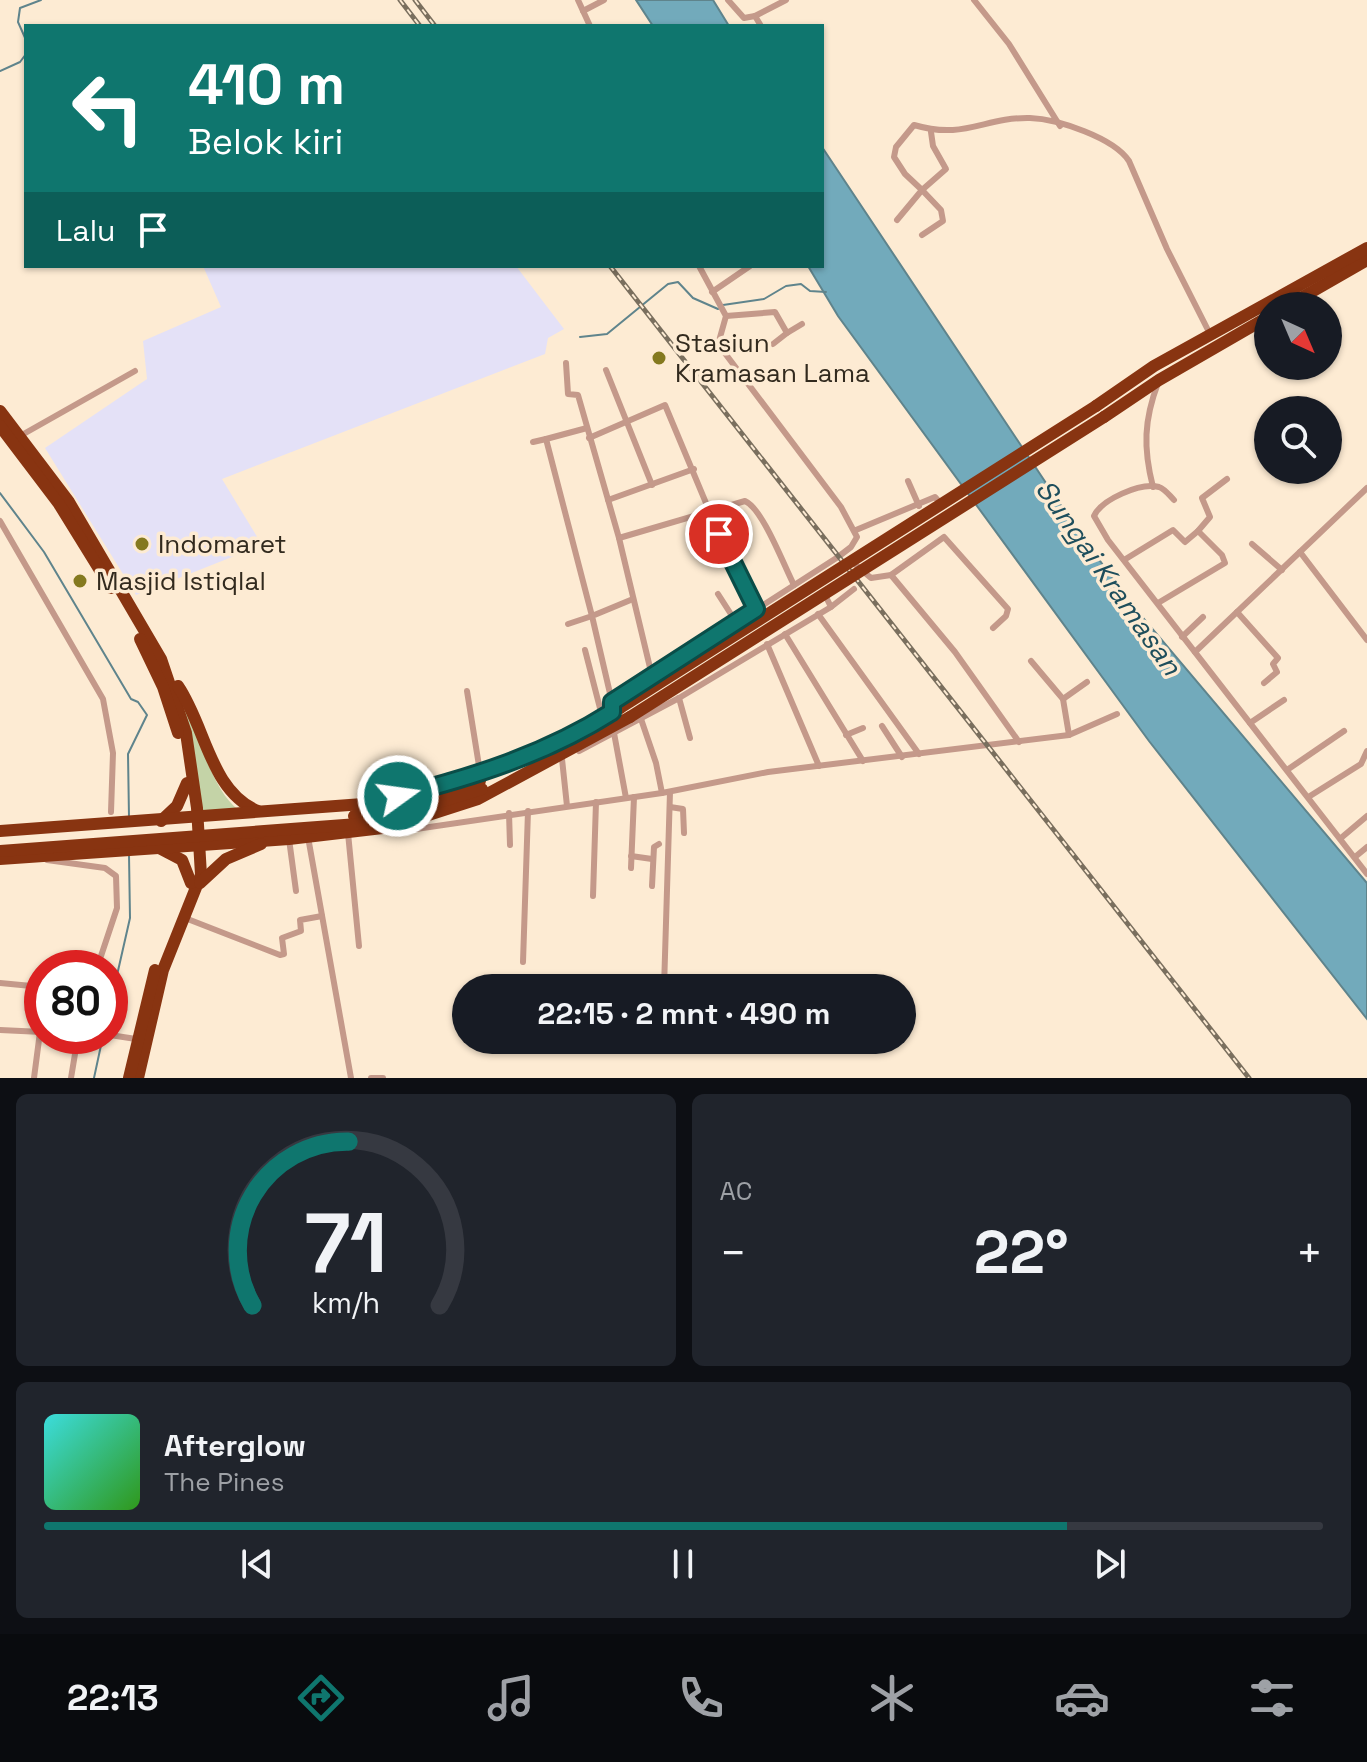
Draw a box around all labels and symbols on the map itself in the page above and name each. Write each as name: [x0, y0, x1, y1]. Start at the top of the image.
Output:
north arrow: [1254, 292, 1342, 380]
place label: Stasiun Kramasan Lama: [675, 326, 870, 390]
marker: Stasiun Kramasan Lama: [650, 349, 668, 367]
water label: Sungai Kramasan: [1028, 472, 1190, 683]
pin: [685, 500, 753, 568]
place label: Indomaret: [158, 527, 287, 561]
marker: Indomaret: [133, 535, 151, 553]
place label: Masjid Istiqlal: [96, 564, 266, 598]
marker: Masjid Istiqlal: [71, 572, 89, 590]
position arrow: [356, 754, 440, 838]
speed limit sign: 80: [24, 950, 128, 1054]

